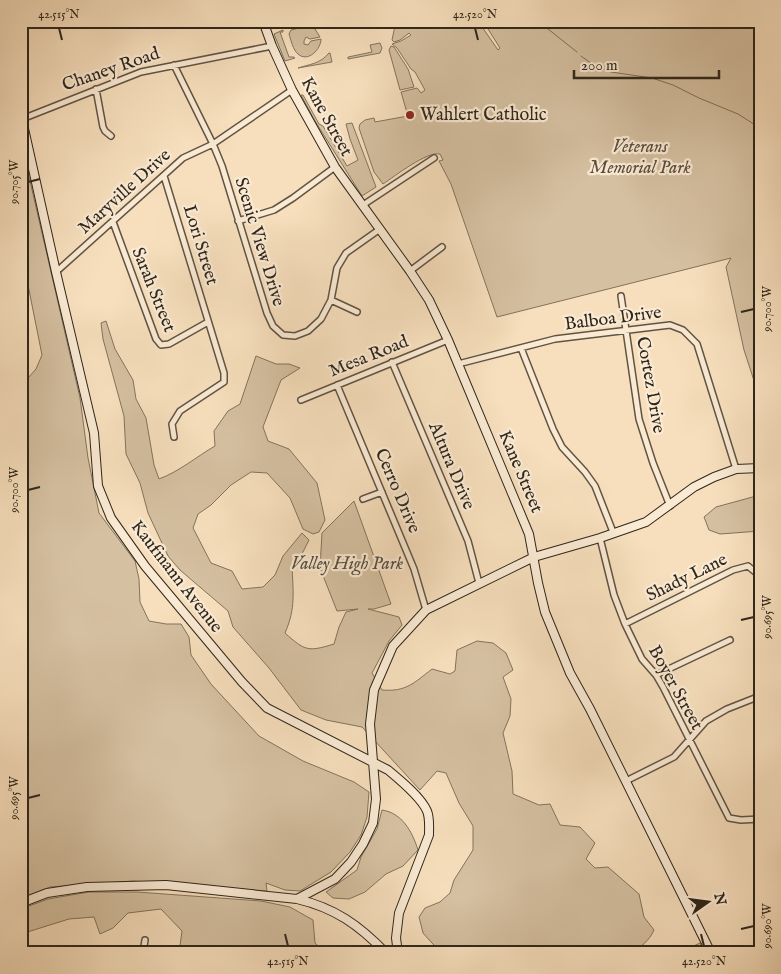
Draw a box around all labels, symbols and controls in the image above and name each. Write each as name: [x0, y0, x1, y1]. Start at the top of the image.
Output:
text: 42.515°N: [38, 7, 80, 22]
text: 42.520°N: [453, 7, 498, 22]
street label: Chaney Road: [59, 42, 163, 97]
scale bar: [574, 48, 718, 80]
text: 200 m: [581, 56, 618, 75]
street label: Kane Street: [295, 73, 357, 161]
place label: Wahlert Catholic: [420, 104, 547, 127]
marker: Wahlert Catholic: [404, 109, 416, 121]
park label: Veterans Memorial Park: [589, 136, 691, 180]
street label: Maryville Drive: [74, 144, 176, 240]
text: 90.705°W: [7, 159, 22, 205]
street label: Scenic View Drive: [228, 175, 290, 309]
street label: Lori Street: [177, 202, 223, 288]
street label: Sarah Street: [126, 244, 180, 336]
text: 90.700°W: [760, 286, 775, 333]
street label: Balboa Drive: [563, 302, 663, 336]
street label: Mesa Road: [326, 331, 413, 383]
street label: Cortez Drive: [630, 335, 670, 435]
street label: Altura Drive: [422, 418, 480, 513]
street label: Kane Street: [492, 427, 548, 517]
street label: Cerro Drive: [369, 445, 425, 537]
text: 90.700°W: [7, 467, 22, 514]
street label: Kaufmann Avenue: [125, 516, 227, 638]
street label: Shady Lane: [643, 549, 731, 607]
park label: Valley High Park: [291, 553, 403, 576]
text: 90.695°W: [760, 595, 775, 640]
street label: Boyer Street: [642, 641, 708, 735]
text: 90.695°W: [7, 776, 22, 821]
north arrow: [684, 876, 734, 926]
text: N: [709, 890, 730, 907]
text: 90.690°W: [760, 903, 775, 950]
text: 42.515°N: [267, 954, 309, 969]
text: 42.520°N: [682, 954, 727, 969]

